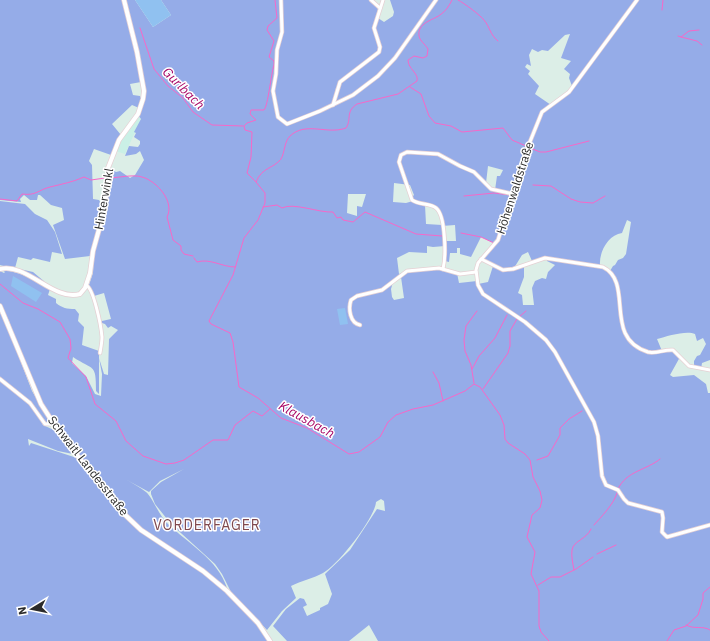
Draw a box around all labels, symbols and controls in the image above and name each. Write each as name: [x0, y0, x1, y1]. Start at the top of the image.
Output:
water label: Gurlbach: [159, 64, 208, 113]
street label: Höhenwaldstraße: [493, 139, 537, 236]
street label: Hinterwinkl: [91, 167, 116, 231]
water label: Klausbach: [276, 397, 338, 442]
street label: Schwaitl Landesstraße: [45, 413, 132, 519]
district label: VORDERFAGER: [153, 516, 261, 534]
north arrow: [12, 589, 52, 629]
text: N: [15, 606, 30, 616]

